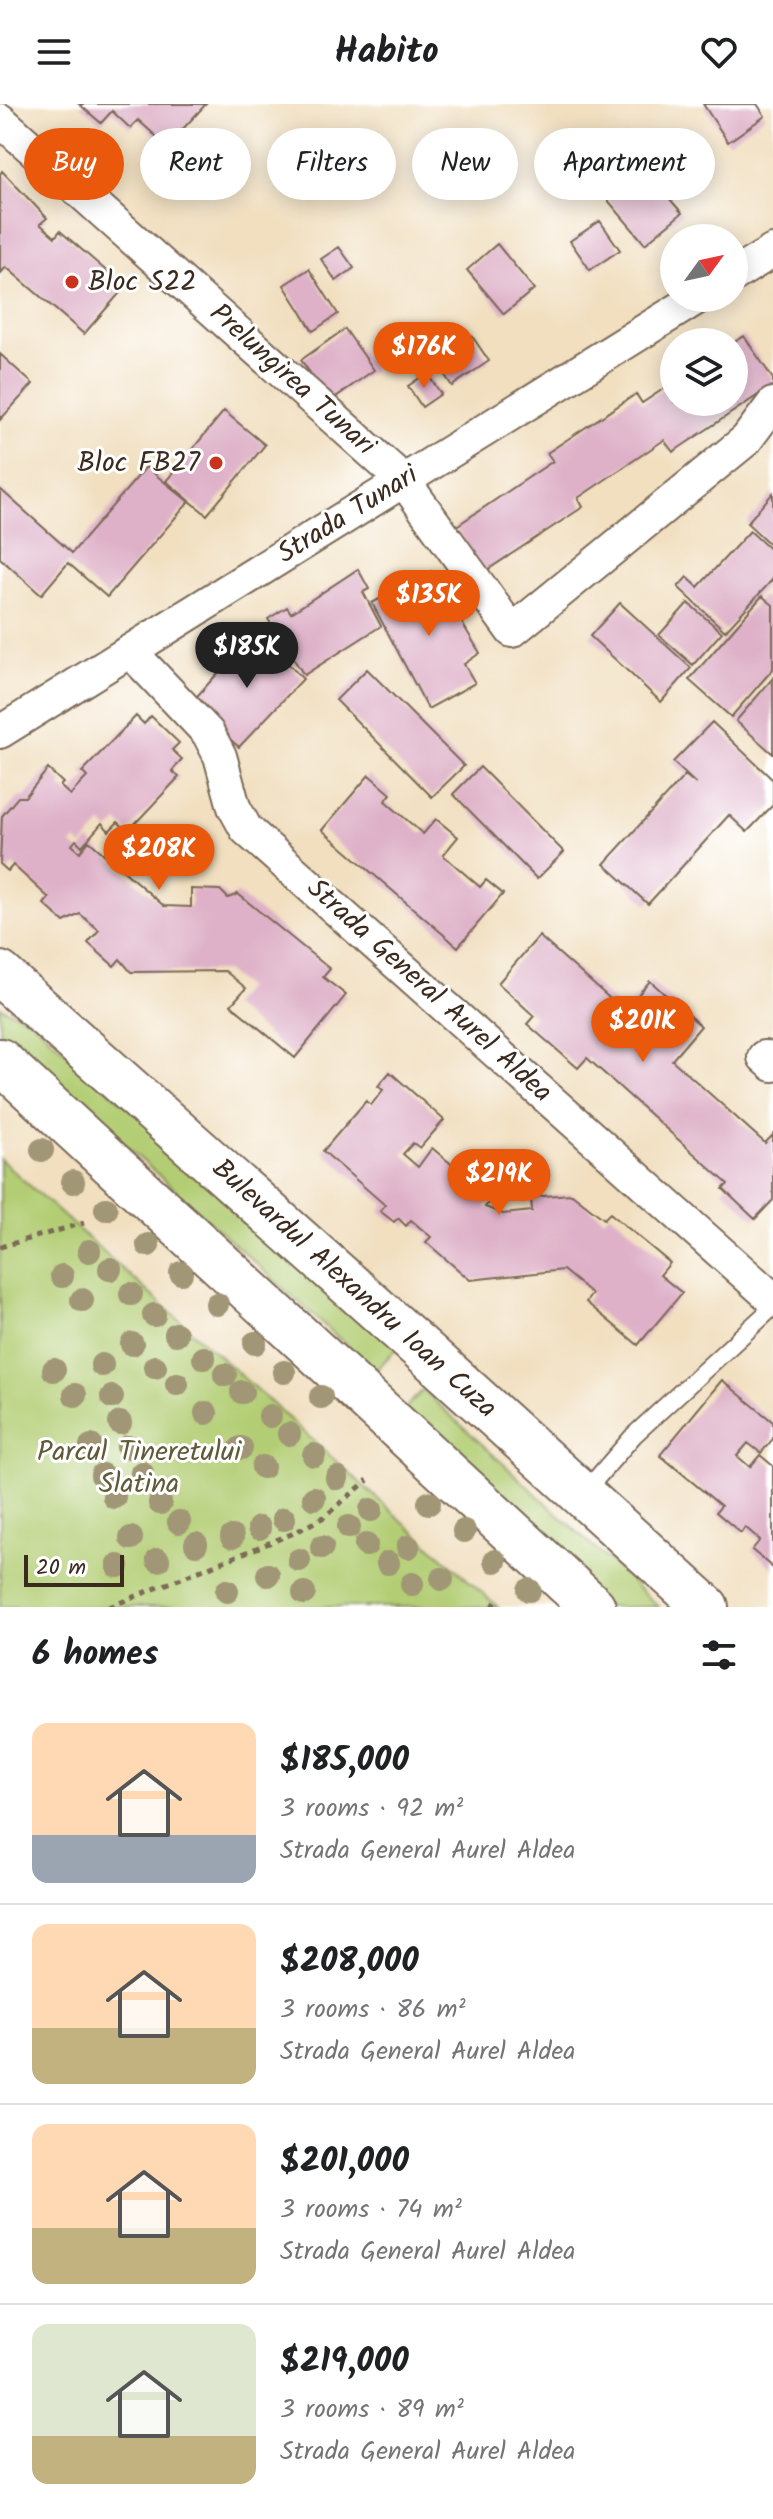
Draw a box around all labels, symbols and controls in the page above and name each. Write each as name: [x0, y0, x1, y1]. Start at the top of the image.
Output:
text: Habito: [334, 24, 439, 81]
icon: menu: [32, 30, 76, 74]
icon: heart: [697, 30, 741, 74]
chip: Buy: [24, 128, 124, 200]
chip: Rent: [140, 128, 251, 200]
chip: Filters: [267, 128, 396, 200]
chip: New: [412, 128, 518, 200]
chip: Apartment: [534, 128, 715, 200]
north arrow: [660, 224, 748, 312]
map controls: [660, 224, 748, 416]
place label: Bloc S22: [88, 260, 196, 305]
marker: Bloc S22: [63, 273, 81, 291]
street label: Prelungirea Tunari: [199, 293, 386, 468]
pin: $176K: [368, 322, 480, 390]
text: $176K: [391, 327, 457, 369]
button: layers: [660, 328, 748, 416]
place label: Bloc FB27: [77, 441, 201, 486]
street label: Strada Tunari: [269, 453, 428, 576]
marker: Bloc FB27: [207, 454, 225, 472]
pin: $135K: [373, 570, 485, 638]
text: $135K: [396, 575, 462, 617]
pin: $185K: [191, 622, 303, 690]
text: $185K: [213, 627, 281, 669]
pin: $208K: [103, 824, 215, 892]
text: $208K: [122, 829, 196, 871]
street label: Strada General Aurel Aldea: [296, 868, 562, 1114]
pin: $201K: [587, 996, 699, 1064]
text: $201K: [609, 1001, 677, 1043]
street label: Bulevardul Alexandru Ioan Cuza: [201, 1148, 507, 1430]
pin: $219K: [443, 1149, 555, 1217]
text: $219K: [465, 1154, 533, 1196]
park label: Parcul Tineretului Slatina: [37, 1430, 242, 1507]
scale bar: [24, 1551, 124, 1587]
text: 20 m: [36, 1551, 86, 1586]
text: 6 homes: [32, 1628, 158, 1682]
icon: filters: [697, 1633, 741, 1677]
text: $185,000: [280, 1734, 409, 1788]
icon: home: [96, 1755, 192, 1851]
text: 3 rooms · 92 m²: [280, 1788, 463, 1830]
text: Strada General Aurel Aldea: [280, 1830, 575, 1872]
text: $208,000: [280, 1935, 419, 1989]
icon: home: [96, 1956, 192, 2052]
text: 3 rooms · 86 m²: [280, 1989, 465, 2031]
text: Strada General Aurel Aldea: [280, 2031, 575, 2073]
text: $201,000: [280, 2135, 409, 2189]
icon: home: [96, 2156, 192, 2252]
text: 3 rooms · 74 m²: [280, 2189, 462, 2231]
text: Strada General Aurel Aldea: [280, 2231, 575, 2273]
text: $219,000: [280, 2335, 409, 2389]
icon: home: [96, 2356, 192, 2452]
text: 3 rooms · 89 m²: [280, 2389, 464, 2431]
text: Strada General Aurel Aldea: [280, 2431, 575, 2473]

